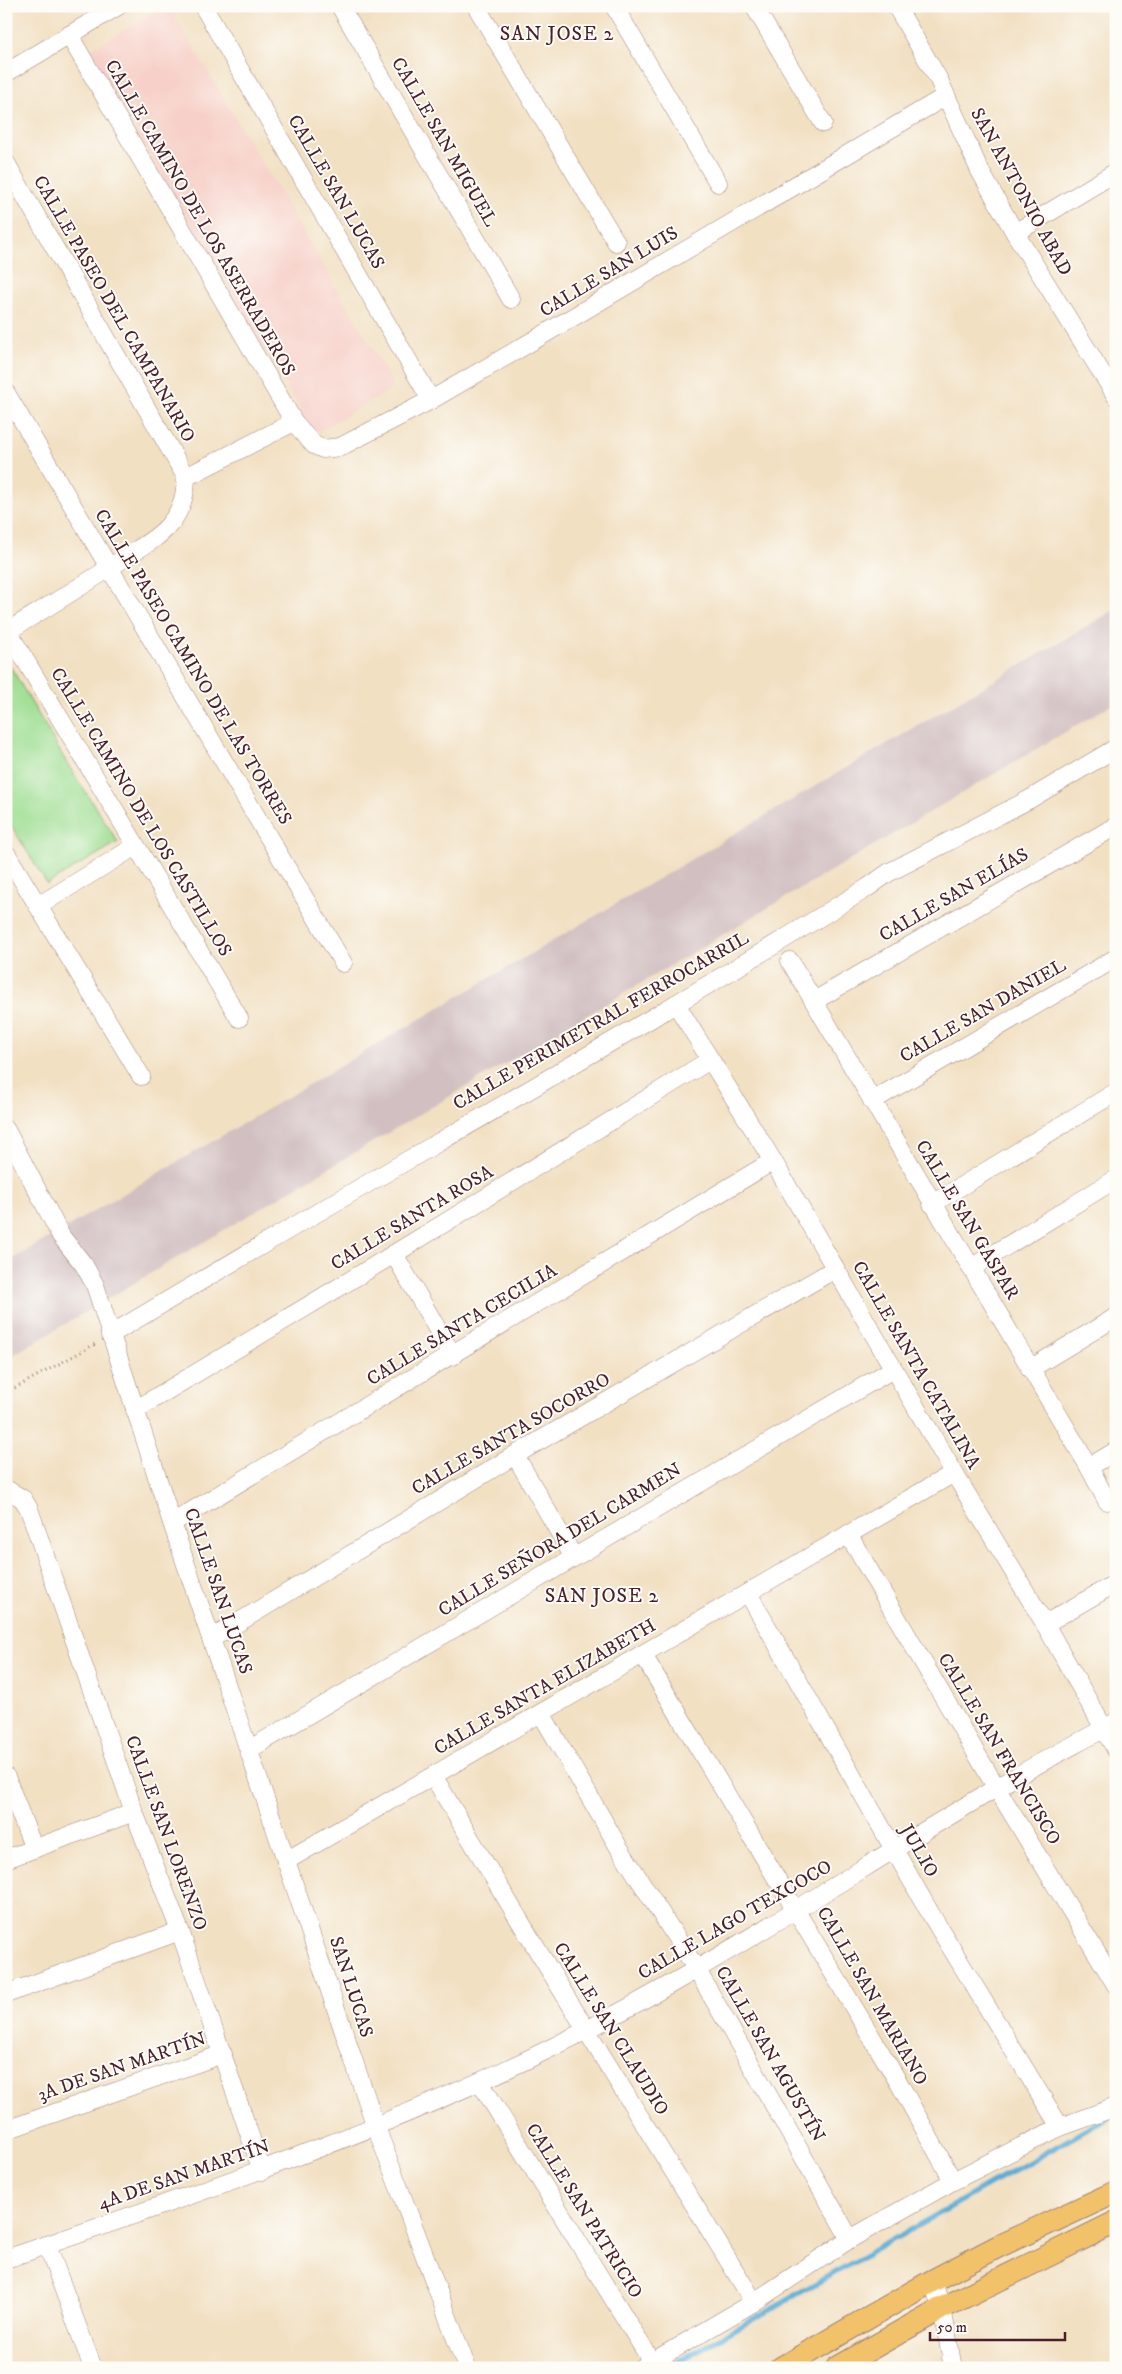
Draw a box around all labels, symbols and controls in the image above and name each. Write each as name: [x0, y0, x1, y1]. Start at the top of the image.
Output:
district label: SAN JOSE 2: [500, 22, 614, 47]
street label: CALLE SAN MIGUEL: [386, 53, 502, 231]
street label: CALLE CAMINO DE LOS ASERRADEROS: [100, 56, 300, 380]
street label: SAN ANTONIO ABAD: [965, 104, 1077, 280]
street label: CALLE SAN LUCAS: [283, 111, 389, 273]
street label: CALLE PASEO DEL CAMPANARIO: [28, 172, 200, 446]
street label: CALLE SAN LUIS: [536, 222, 682, 322]
street label: CALLE PASEO CAMINO DE LAS TORRES: [89, 505, 297, 829]
street label: CALLE CAMINO DE LOS CASTILLOS: [45, 663, 237, 961]
street label: CALLE SAN ELÍAS: [874, 841, 1033, 947]
street label: CALLE PERIMETRAL FERROCARRIL: [449, 927, 753, 1115]
street label: CALLE SAN DANIEL: [896, 954, 1070, 1068]
street label: CALLE SAN GASPAR: [910, 1136, 1024, 1304]
street label: CALLE SANTA ROSA: [327, 1160, 498, 1276]
street label: CALLE SANTA CATALINA: [847, 1257, 986, 1474]
street label: CALLE SANTA CECILIA: [363, 1259, 562, 1391]
street label: CALLE SANTA SOCORRO: [408, 1368, 614, 1500]
street label: CALLE SEÑORA DEL CARMEN: [433, 1456, 686, 1622]
street label: CALLE SAN LUCAS: [179, 1505, 257, 1677]
district label: SAN JOSE 2: [545, 1584, 659, 1609]
street label: CALLE SANTA ELIZABETH: [430, 1614, 660, 1760]
street label: CALLE SAN FRANCISCO: [933, 1649, 1065, 1849]
street label: CALLE SAN LORENZO: [120, 1732, 212, 1934]
street label: JULIO: [894, 1819, 943, 1881]
street label: CALLE LAGO TEXCOCO: [634, 1855, 836, 1985]
street label: CALLE SAN MARIANO: [811, 1903, 933, 2089]
street label: SAN LUCAS: [324, 1934, 378, 2040]
street label: CALLE SAN CLAUDIO: [548, 1938, 674, 2120]
street label: CALLE SAN AGUSTÍN: [710, 1961, 831, 2146]
street label: 3A DE SAN MARTÍN: [34, 2026, 209, 2107]
street label: CALLE SAN PATRICIO: [521, 2119, 647, 2303]
street label: 4A DE SAN MARTÍN: [94, 2133, 273, 2215]
scale bar: [930, 2309, 1064, 2341]
text: 50 m: [937, 2318, 967, 2337]

